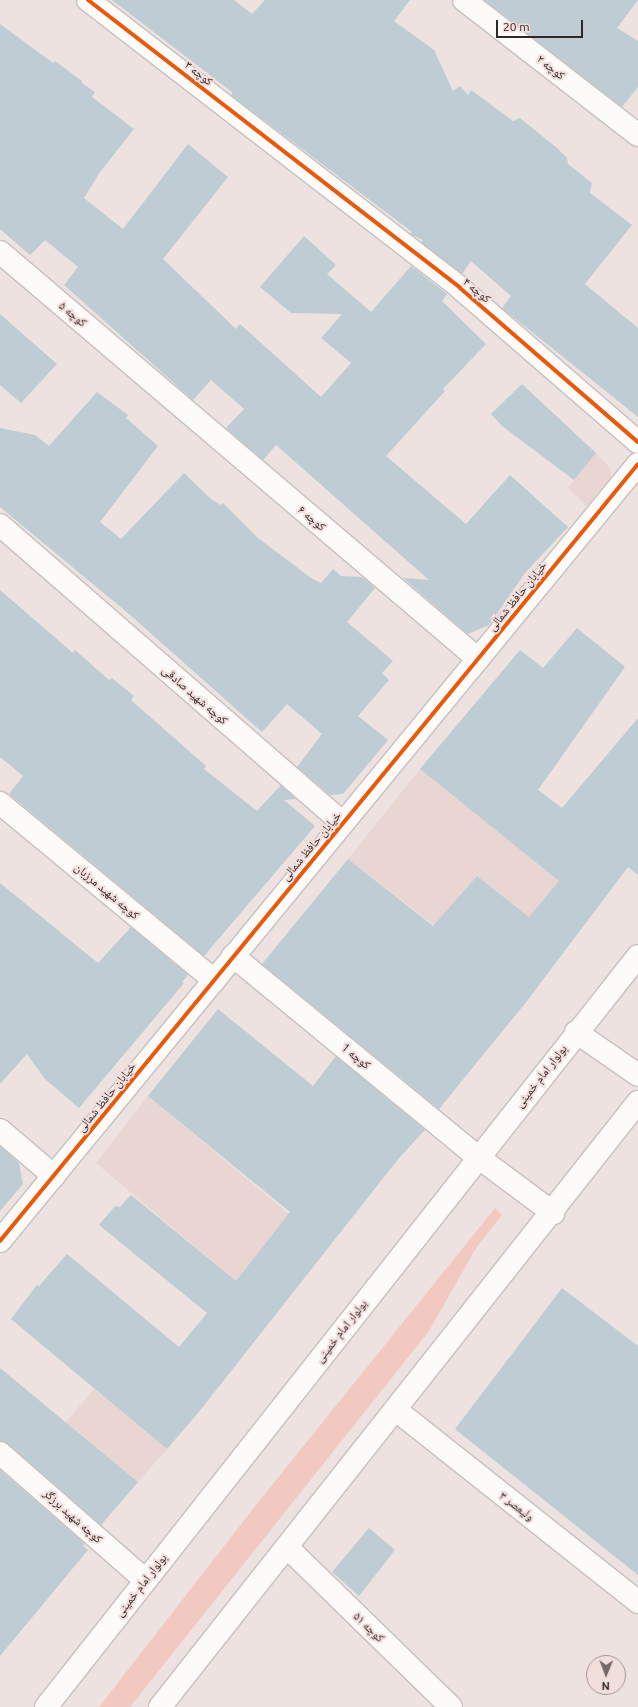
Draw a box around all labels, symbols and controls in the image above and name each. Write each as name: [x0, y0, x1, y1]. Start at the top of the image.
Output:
scale bar: [498, 12, 585, 38]
text: 20 m: [503, 20, 530, 33]
street label: کوچه ۲: [534, 52, 568, 82]
street label: کوچه ۳: [182, 58, 216, 88]
street label: کوچه ۴: [460, 274, 494, 306]
street label: کوچه ۵: [56, 298, 90, 330]
street label: کوچه ۶: [295, 502, 329, 534]
street label: خیابان حافظ شمالی: [484, 558, 550, 634]
street label: کوچه شهید صادقی: [159, 663, 231, 727]
street label: خیابان حافظ شمالی: [278, 809, 344, 883]
street label: کوچه شهید مرزبان: [72, 860, 142, 922]
street label: کوچه 1: [339, 1040, 373, 1072]
street label: بولوار امام خمینی: [512, 1042, 570, 1110]
street label: خیابان حافظ شمالی: [73, 1059, 139, 1135]
street label: بولوار امام خمینی: [312, 1297, 370, 1365]
street label: کوچه شهید برزگر: [41, 1486, 105, 1546]
street label: ولیعصر ۳: [497, 1488, 537, 1524]
street label: بولوار امام خمینی: [112, 1551, 170, 1619]
street label: کوچه ۵۱: [351, 1609, 387, 1645]
north arrow: [586, 1655, 626, 1695]
text: N: [602, 1680, 610, 1692]

